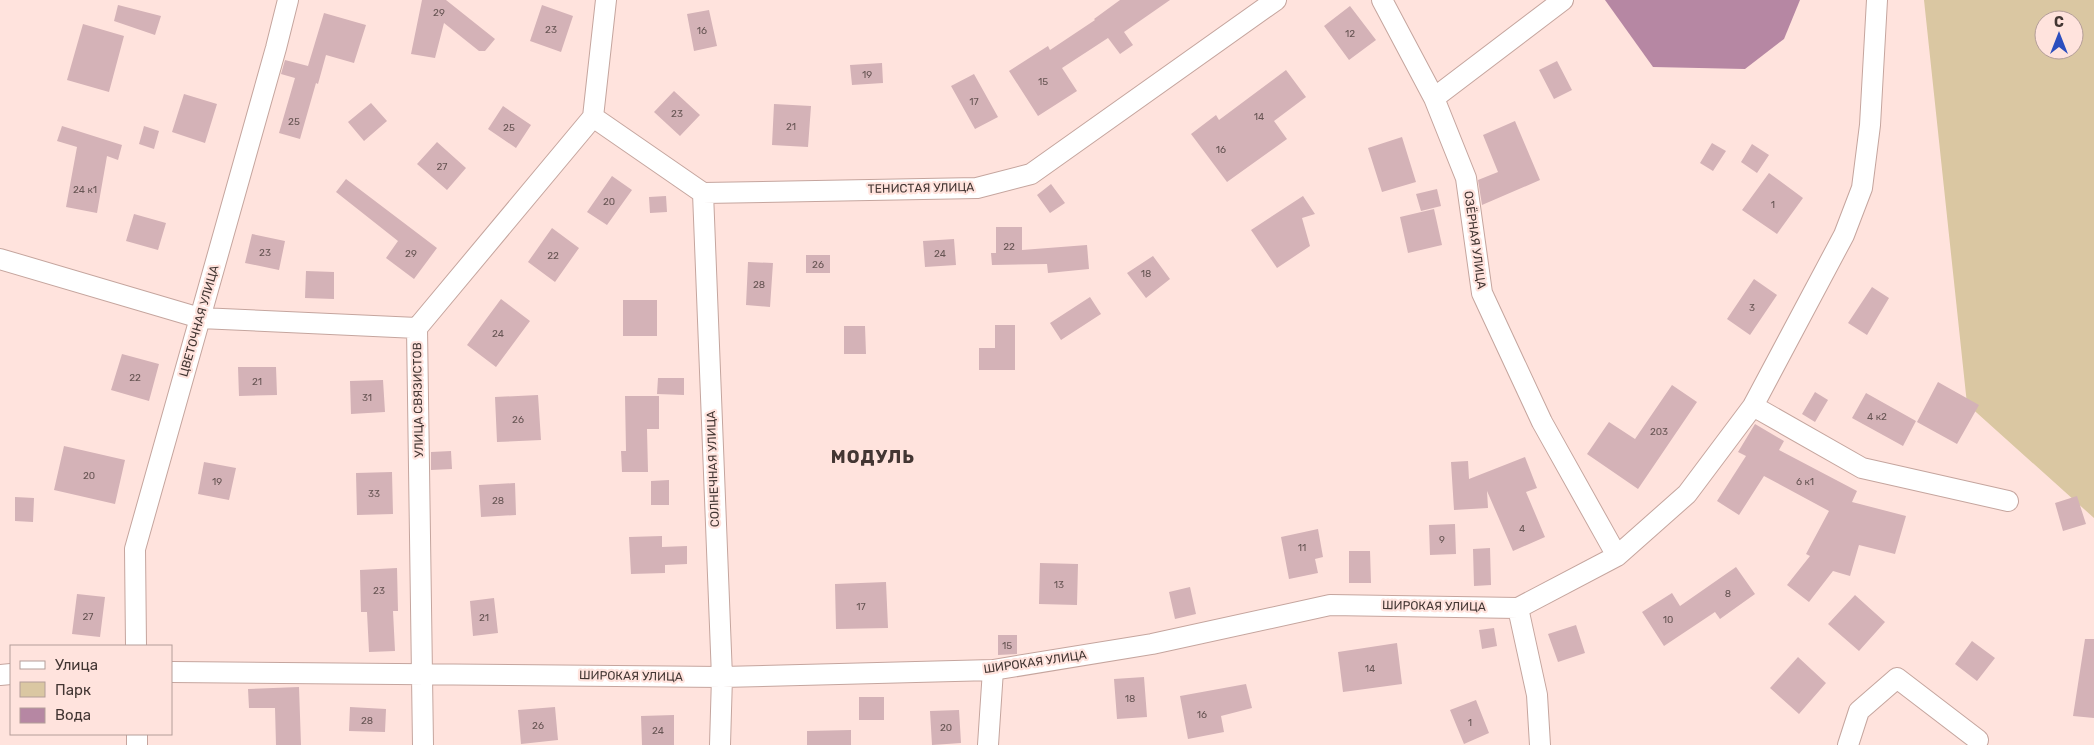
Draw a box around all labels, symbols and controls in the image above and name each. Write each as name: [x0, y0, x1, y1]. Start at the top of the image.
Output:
house number: 29: [433, 7, 445, 19]
north arrow: [2034, 10, 2084, 60]
text: С: [2054, 14, 2064, 31]
house number: 23: [545, 24, 557, 36]
house number: 16: [697, 25, 707, 37]
house number: 12: [1345, 28, 1355, 40]
house number: 19: [862, 69, 872, 81]
house number: 15: [1038, 76, 1048, 88]
house number: 17: [969, 96, 979, 108]
house number: 23: [671, 108, 683, 120]
house number: 14: [1254, 111, 1264, 123]
house number: 25: [288, 116, 300, 128]
house number: 21: [786, 121, 796, 133]
house number: 25: [503, 122, 515, 134]
house number: 16: [1216, 144, 1226, 156]
house number: 27: [437, 161, 448, 173]
street label: ТЕНИСТАЯ УЛИЦА: [868, 180, 974, 196]
house number: 24 к1: [73, 184, 97, 196]
street label: ОЗЁРНАЯ УЛИЦА: [1461, 190, 1489, 290]
house number: 20: [603, 196, 615, 208]
house number: 1: [1771, 199, 1775, 211]
house number: 22: [1003, 241, 1015, 253]
house number: 23: [259, 247, 271, 259]
house number: 29: [405, 248, 417, 260]
house number: 24: [934, 248, 946, 260]
house number: 22: [547, 250, 559, 262]
house number: 26: [812, 259, 824, 271]
street label: ЦВЕТОЧНАЯ УЛИЦА: [176, 264, 222, 378]
house number: 18: [1141, 268, 1151, 280]
house number: 28: [753, 279, 765, 291]
house number: 3: [1749, 302, 1755, 314]
house number: 24: [492, 328, 504, 340]
street label: УЛИЦА СВЯЗИСТОВ: [410, 342, 426, 458]
house number: 22: [129, 372, 141, 384]
house number: 21: [252, 376, 262, 388]
house number: 31: [362, 392, 372, 404]
street label: СОЛНЕЧНАЯ УЛИЦА: [704, 411, 722, 527]
house number: 4 к2: [1867, 411, 1887, 423]
house number: 26: [512, 414, 524, 426]
house number: 203: [1650, 426, 1668, 438]
district label: МОДУЛЬ: [831, 446, 915, 468]
house number: 20: [83, 470, 95, 482]
house number: 19: [212, 476, 222, 488]
house number: 6 к1: [1796, 476, 1814, 488]
house number: 33: [368, 488, 380, 500]
house number: 28: [492, 495, 504, 507]
house number: 4: [1519, 523, 1525, 535]
house number: 9: [1439, 534, 1445, 546]
house number: 11: [1298, 542, 1306, 554]
house number: 13: [1054, 579, 1064, 591]
house number: 23: [373, 585, 385, 597]
house number: 8: [1725, 588, 1731, 600]
street label: ШИРОКАЯ УЛИЦА: [1382, 598, 1486, 614]
house number: 17: [856, 601, 866, 613]
house number: 27: [83, 611, 94, 623]
house number: 21: [479, 612, 489, 624]
house number: 10: [1663, 614, 1673, 626]
house number: 15: [1002, 640, 1012, 652]
legend: [10, 645, 172, 735]
street label: ШИРОКАЯ УЛИЦА: [983, 648, 1087, 676]
text: Улица: [55, 656, 98, 674]
house number: 14: [1365, 663, 1375, 675]
street label: ШИРОКАЯ УЛИЦА: [579, 668, 683, 684]
text: Парк: [55, 681, 91, 699]
house number: 18: [1125, 693, 1135, 705]
text: Вода: [55, 706, 91, 724]
house number: 16: [1197, 709, 1207, 721]
house number: 28: [361, 715, 373, 727]
house number: 1: [1468, 717, 1472, 729]
house number: 26: [532, 720, 544, 732]
house number: 20: [940, 722, 952, 734]
house number: 24: [652, 725, 664, 737]

